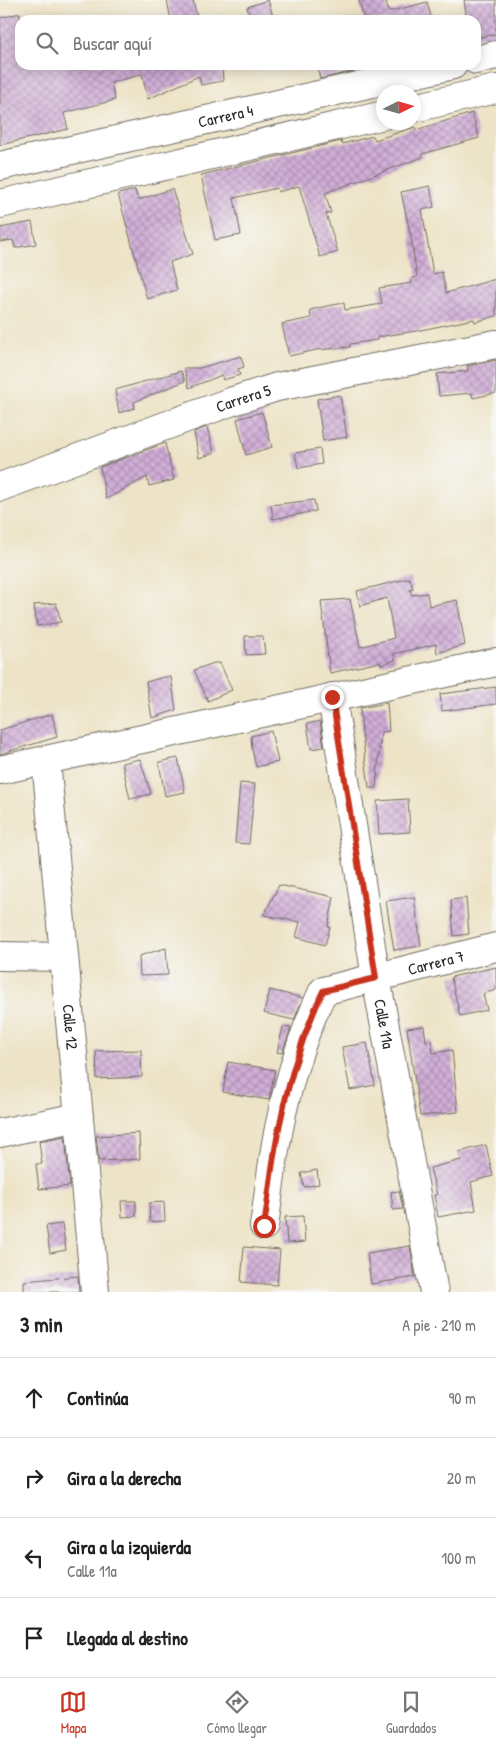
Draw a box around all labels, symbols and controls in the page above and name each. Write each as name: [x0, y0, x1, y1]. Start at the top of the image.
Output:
search box: [15, 15, 481, 70]
icon: search: [33, 29, 61, 57]
text: Buscar aquí: [73, 30, 152, 56]
north arrow: [376, 85, 421, 130]
street label: Carrera 4: [196, 99, 255, 133]
street label: Carrera 5: [213, 379, 274, 417]
route end: [321, 686, 344, 709]
street label: Carrera 7: [405, 944, 467, 980]
street label: Calle 11a: [369, 997, 400, 1050]
street label: Calle 12: [58, 1003, 84, 1051]
route start: [253, 1215, 276, 1238]
text: 3 min: [20, 1310, 63, 1339]
text: A pie · 210 m: [402, 1314, 476, 1336]
icon: ahead: [20, 1384, 48, 1412]
text: Continúa: [67, 1385, 128, 1411]
text: 90 m: [448, 1387, 476, 1409]
icon: right: [20, 1464, 48, 1492]
text: Gira a la derecha: [67, 1465, 181, 1491]
text: 20 m: [447, 1467, 476, 1489]
text: Gira a la izquierda: [67, 1534, 191, 1560]
icon: left: [20, 1544, 48, 1572]
text: 100 m: [441, 1547, 476, 1569]
text: Calle 11a: [67, 1560, 117, 1582]
icon: arrive: [20, 1624, 48, 1652]
text: Llegada al destino: [67, 1625, 188, 1651]
tab: Mapa: [59, 1688, 87, 1737]
tab: Cómo llegar: [206, 1688, 267, 1737]
tab: Guardados: [386, 1688, 436, 1737]

